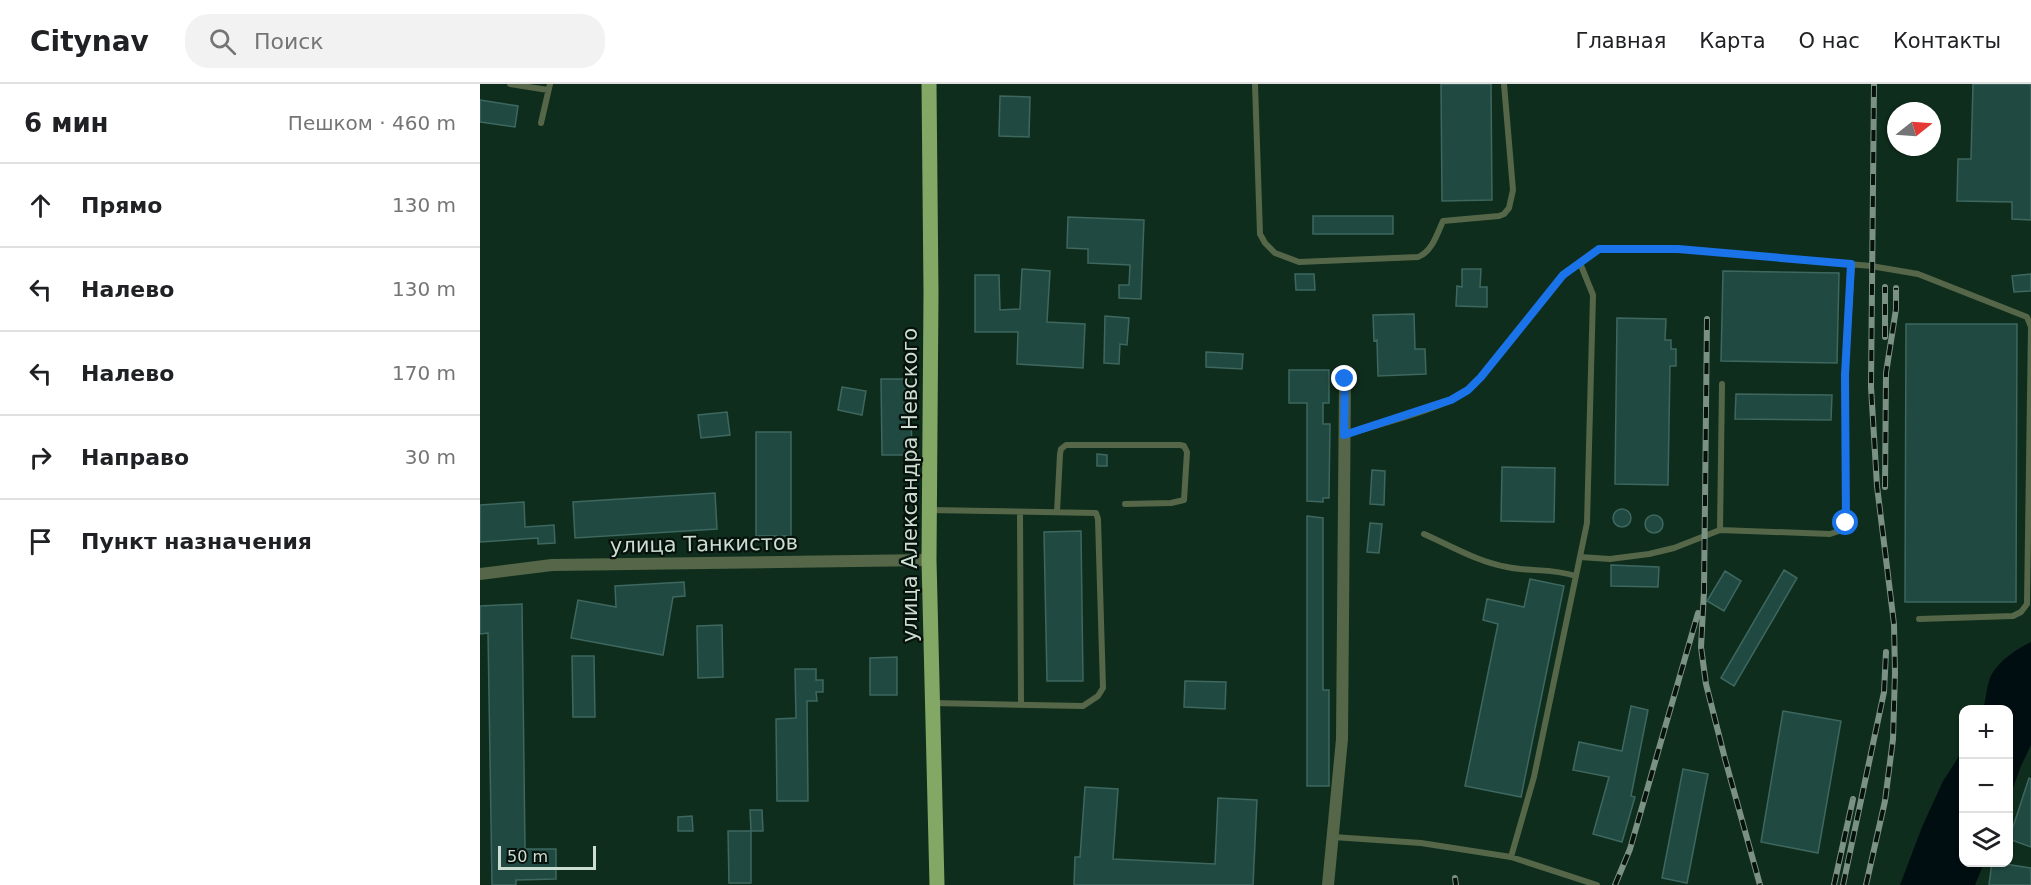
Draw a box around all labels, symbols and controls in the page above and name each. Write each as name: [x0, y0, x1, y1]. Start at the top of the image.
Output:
search box: [185, 14, 605, 68]
text: Citynav: [30, 25, 149, 58]
icon: search: [206, 25, 239, 58]
text: Поиск: [254, 29, 324, 54]
text: Главная: [1576, 29, 1666, 53]
text: Карта: [1699, 29, 1766, 53]
text: О нас: [1799, 29, 1860, 53]
text: Контакты: [1893, 29, 2001, 53]
north arrow: [1887, 102, 1941, 156]
text: 6 мин: [24, 108, 109, 138]
text: Пешком · 460 m: [288, 111, 456, 135]
icon: ahead: [24, 189, 57, 222]
text: Прямо: [81, 193, 162, 218]
text: 130 m: [392, 193, 456, 217]
icon: left: [24, 273, 57, 306]
text: Налево: [81, 277, 174, 302]
text: 130 m: [392, 277, 456, 301]
street label: улица Александра Невского: [898, 328, 922, 642]
icon: left: [24, 357, 57, 390]
text: Налево: [81, 361, 174, 386]
text: 170 m: [392, 361, 456, 385]
route end: [1331, 365, 1357, 391]
icon: right: [24, 441, 57, 474]
text: Направо: [81, 445, 189, 470]
text: 30 m: [405, 445, 456, 469]
route start: [1832, 509, 1858, 535]
icon: arrive: [24, 525, 57, 558]
text: Пункт назначения: [81, 529, 312, 554]
street label: улица Танкистов: [610, 530, 798, 558]
map controls: [1959, 705, 2013, 867]
button: +: [1959, 705, 2013, 759]
button: −: [1959, 759, 2013, 813]
button: layers: [1959, 813, 2013, 867]
scale bar: [498, 843, 596, 870]
text: 50 m: [507, 847, 548, 866]

